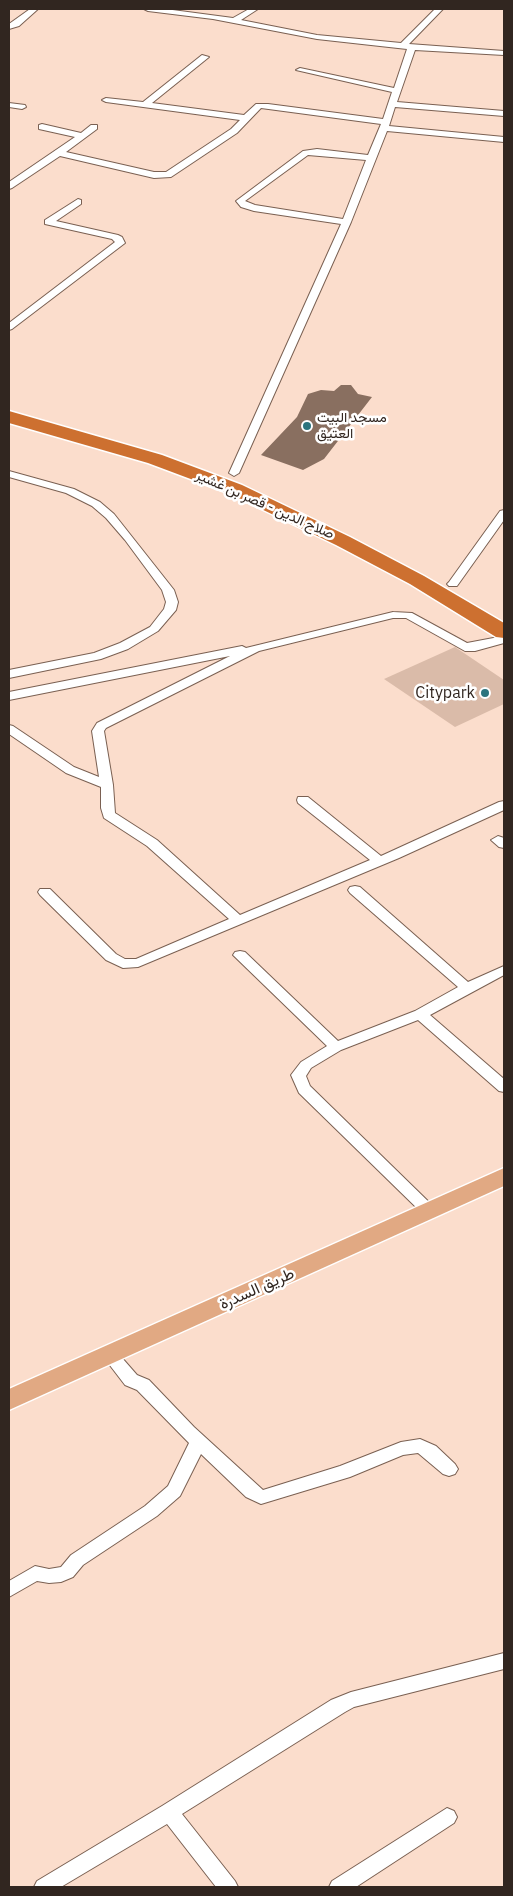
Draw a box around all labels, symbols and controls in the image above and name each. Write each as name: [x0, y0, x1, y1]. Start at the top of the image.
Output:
place label: مسجد البيت العتيق: [317, 410, 387, 442]
marker: مسجد البيت العتيق: [301, 420, 313, 432]
street label: صلاح الدين - قصر بن غشير: [193, 467, 337, 543]
place label: Citypark: [415, 683, 475, 703]
marker: Citypark: [479, 687, 491, 699]
street label: طريق السدرة: [217, 1264, 297, 1314]

